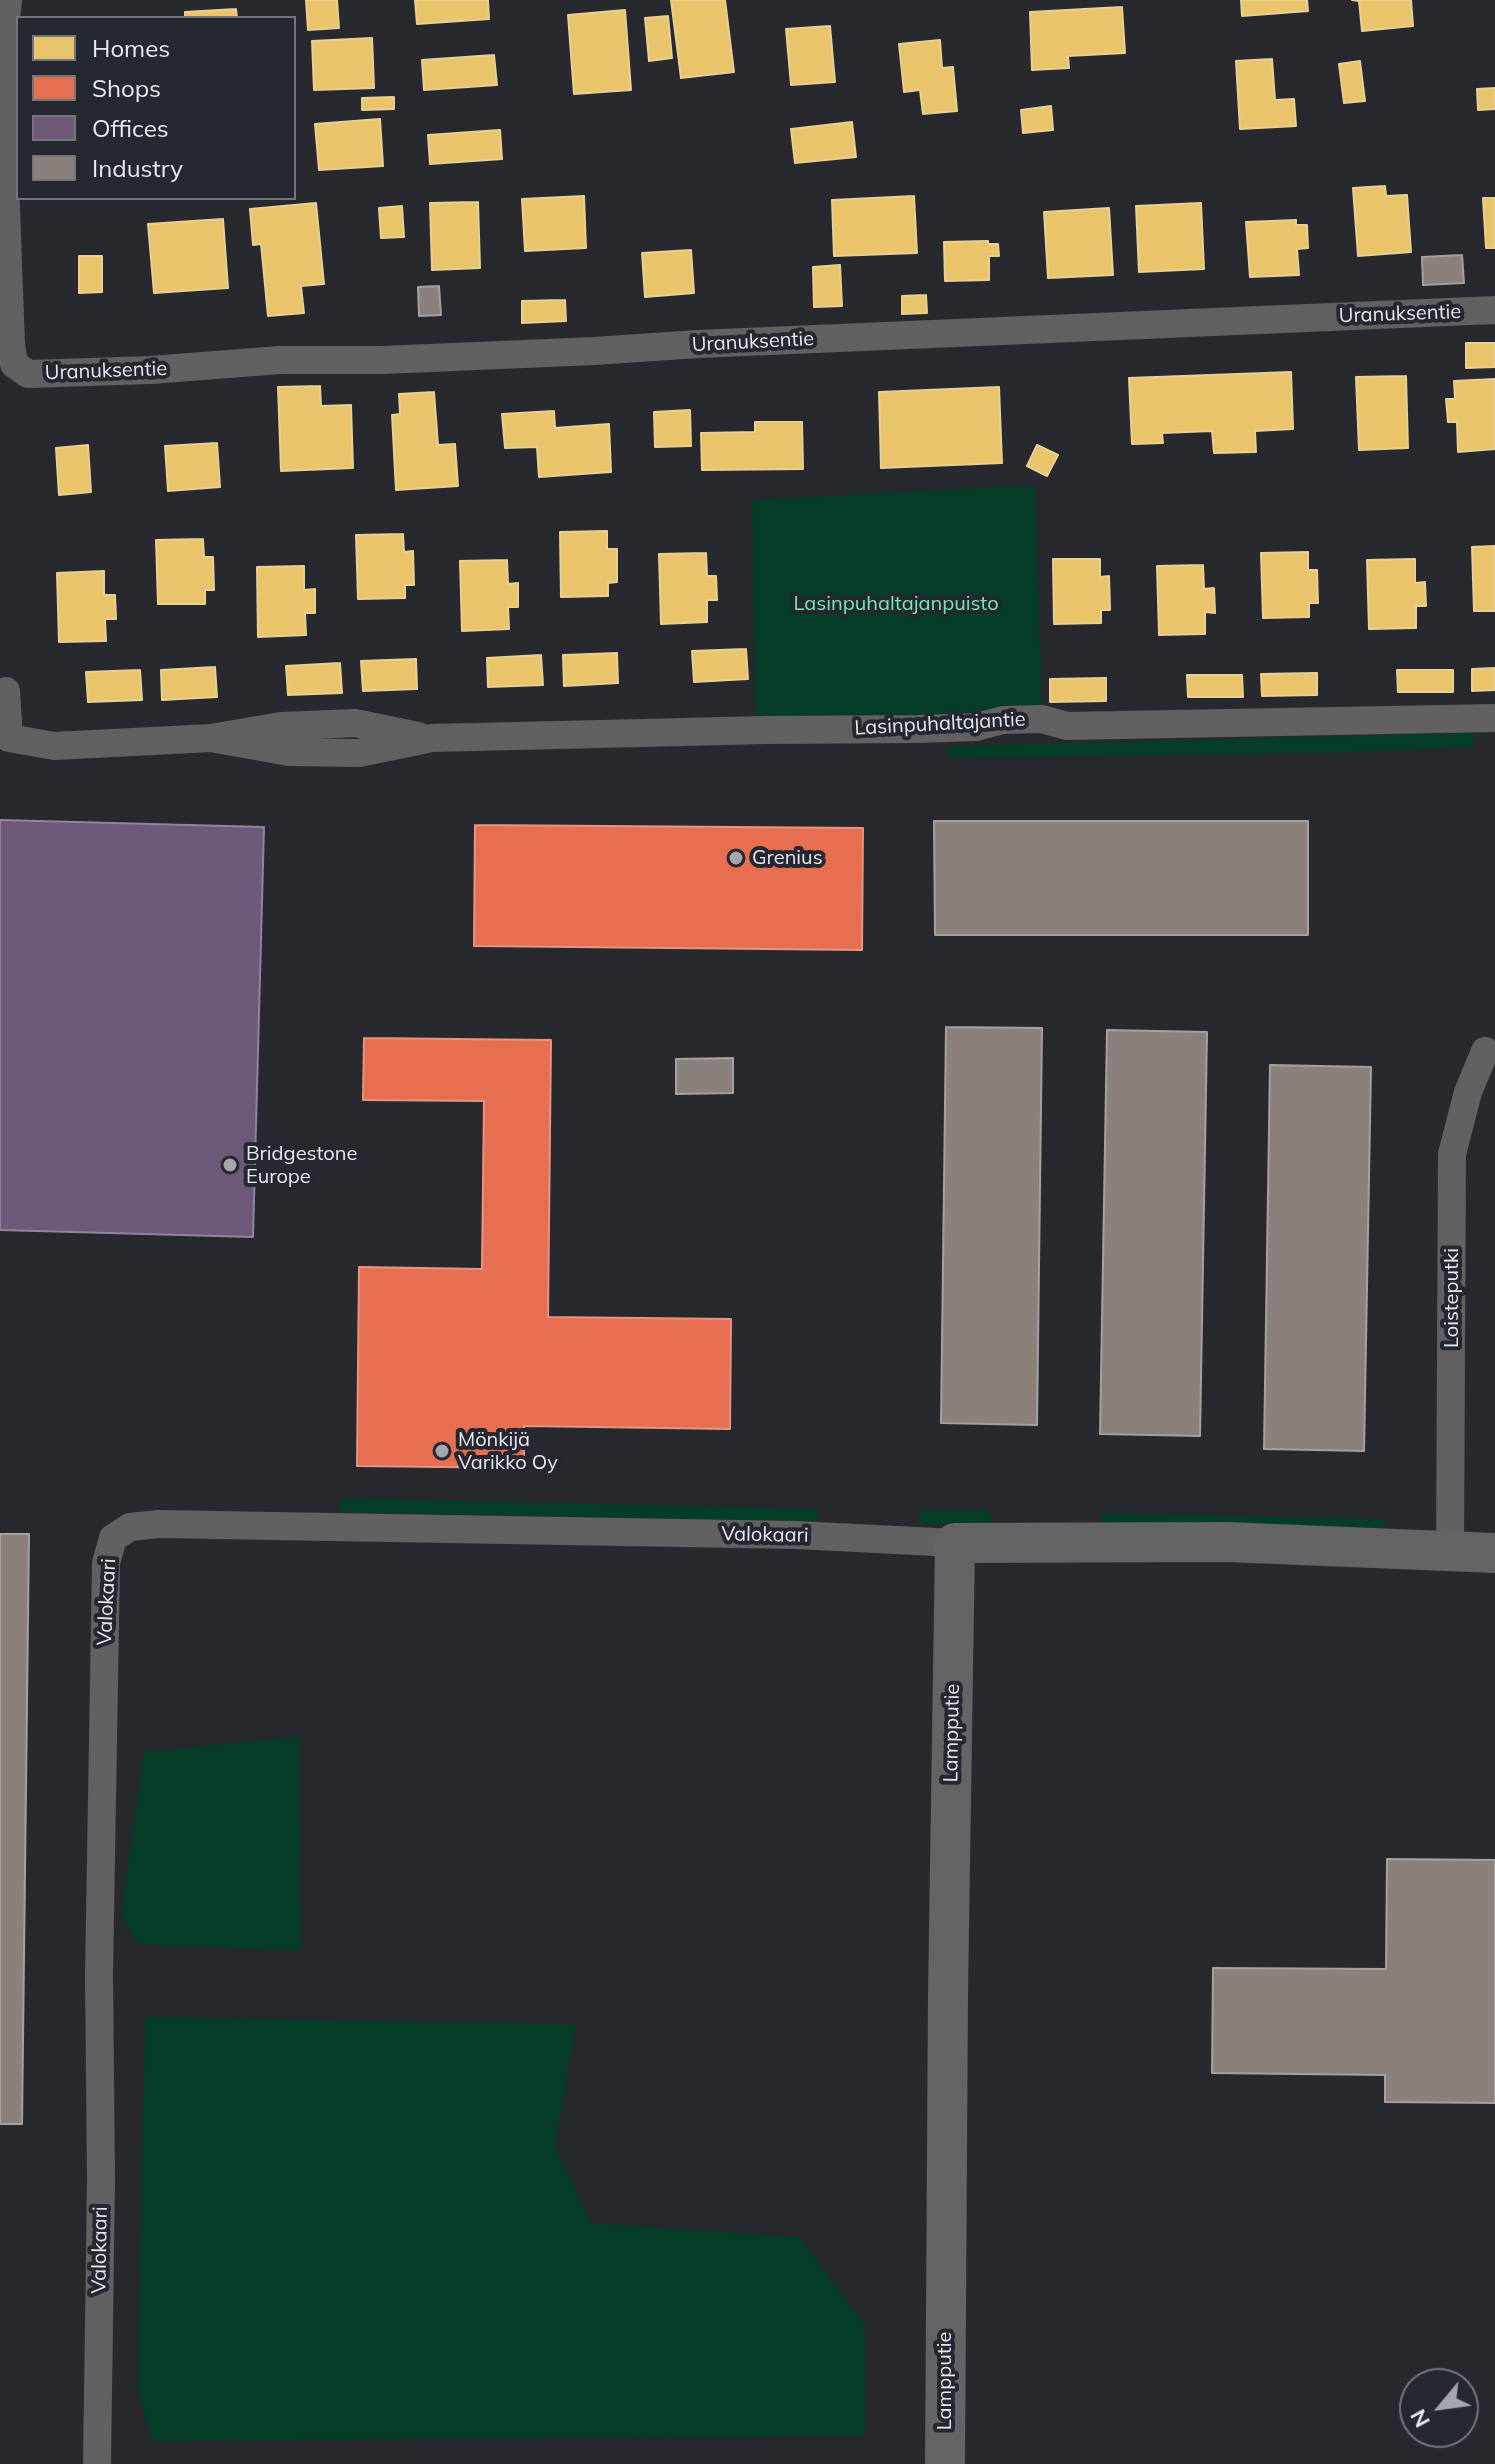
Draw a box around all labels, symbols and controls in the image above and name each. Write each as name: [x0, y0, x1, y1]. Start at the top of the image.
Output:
legend: [16, 16, 296, 200]
text: Homes: [92, 33, 170, 63]
text: Shops: [92, 73, 161, 103]
text: Offices: [92, 113, 169, 143]
text: Industry: [92, 153, 183, 183]
street label: Uranuksentie: [1338, 300, 1462, 328]
street label: Uranuksentie: [691, 327, 815, 357]
street label: Uranuksentie: [44, 357, 168, 385]
park label: Lasinpuhaltajanpuisto: [793, 592, 999, 616]
street label: Lasinpuhaltajantie: [854, 708, 1026, 740]
place label: Grenius: [752, 846, 823, 870]
marker: Grenius: [727, 849, 745, 867]
place label: Bridgestone Europe: [246, 1142, 357, 1189]
marker: Bridgestone Europe: [221, 1156, 239, 1174]
street label: Loisteputki: [1440, 1248, 1464, 1348]
place label: Mönkijä Varikko Oy: [458, 1428, 558, 1475]
marker: Mönkijä Varikko Oy: [433, 1442, 451, 1460]
street label: Valokaari: [721, 1522, 809, 1548]
street label: Valokaari: [93, 1558, 121, 1646]
street label: Lampputie: [939, 1683, 965, 1783]
street label: Valokaari: [87, 2206, 113, 2294]
street label: Lampputie: [933, 2332, 957, 2430]
north arrow: [1399, 2368, 1479, 2448]
text: N: [1403, 2405, 1436, 2433]

